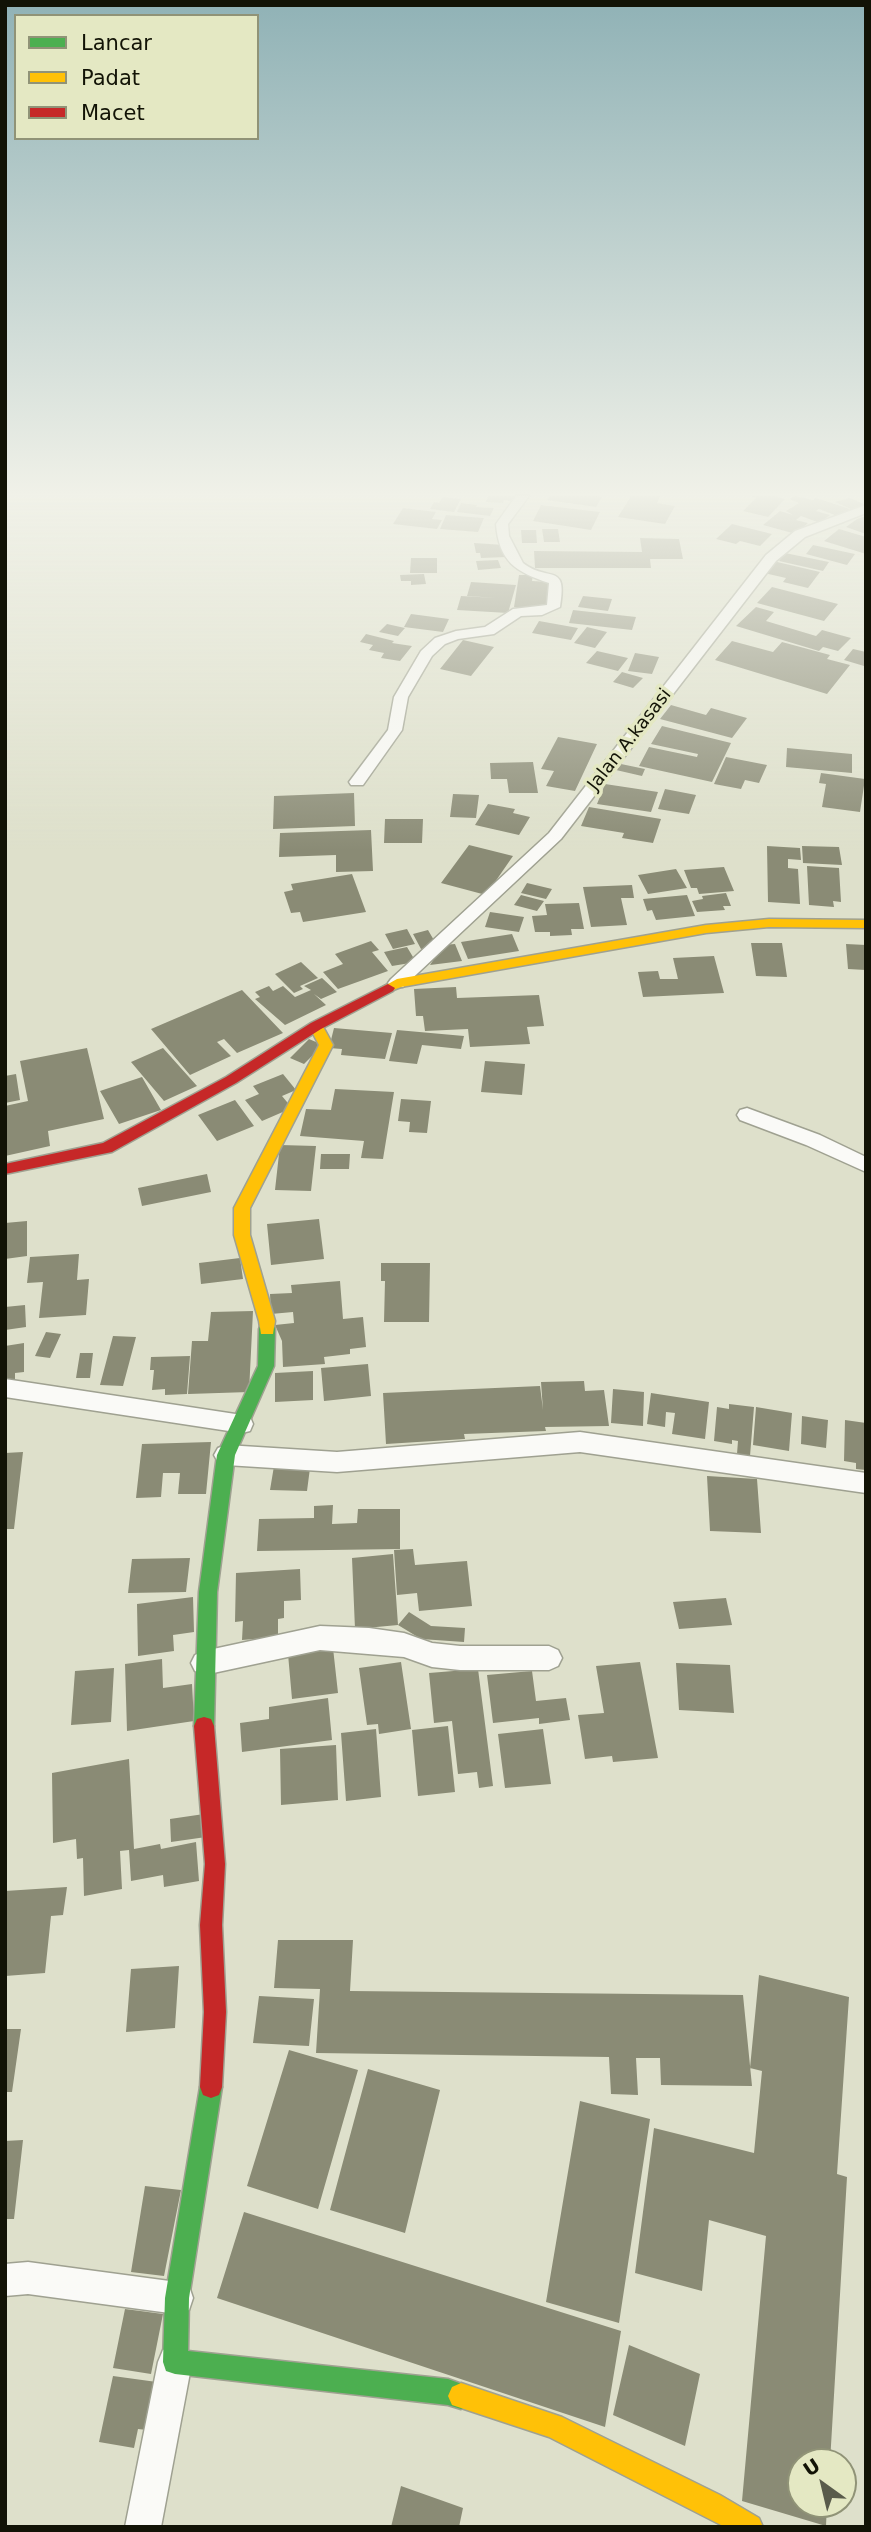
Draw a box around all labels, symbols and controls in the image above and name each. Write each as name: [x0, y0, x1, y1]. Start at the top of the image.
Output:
legend: [14, 14, 259, 140]
text: Lancar: [81, 31, 152, 55]
text: Padat: [81, 66, 140, 90]
text: Macet: [81, 101, 145, 125]
street label: Jalan A.kasasi: [584, 685, 676, 795]
north arrow: [787, 2448, 857, 2518]
text: U: [799, 2454, 824, 2481]

